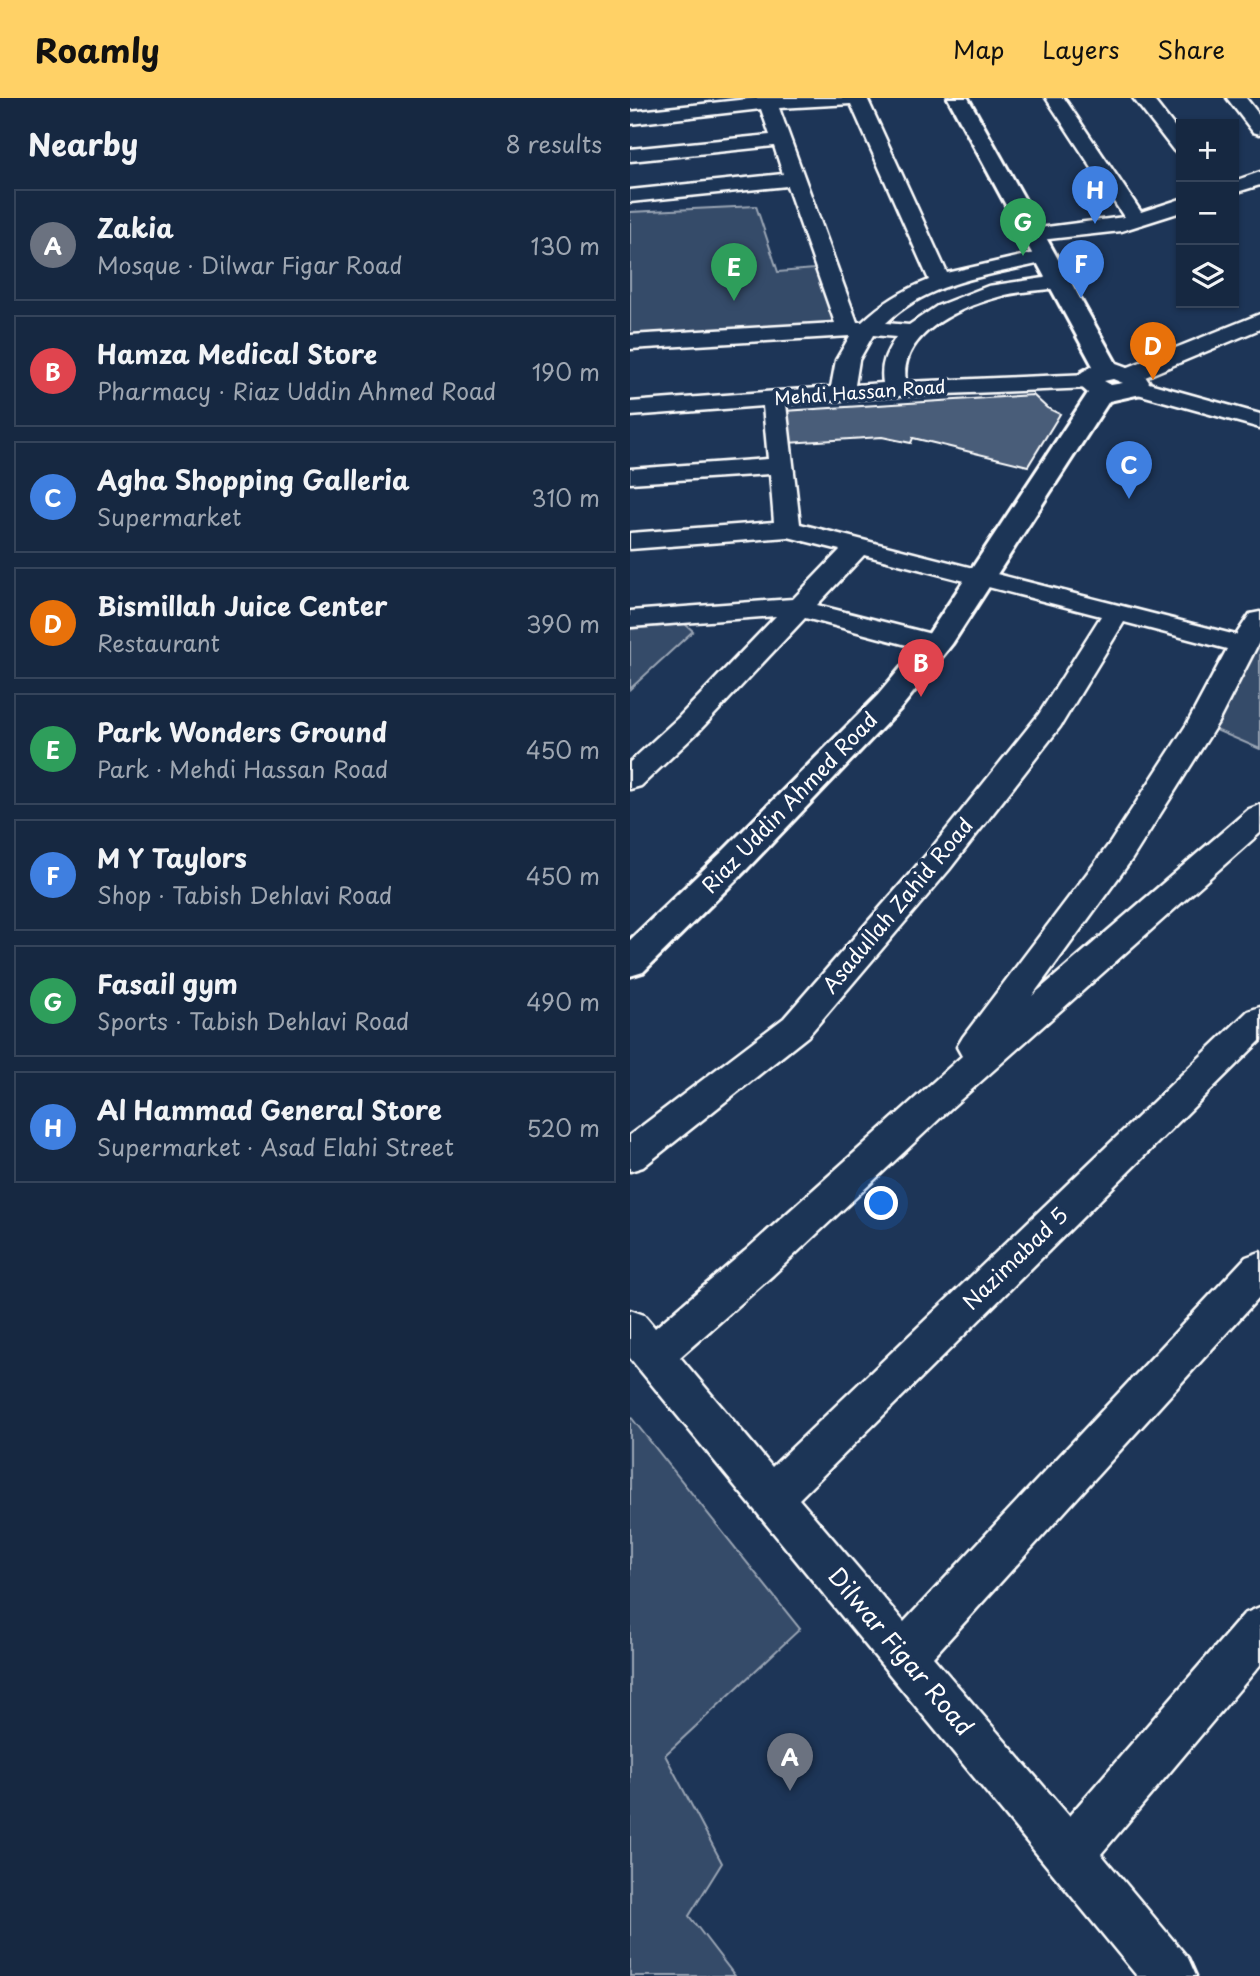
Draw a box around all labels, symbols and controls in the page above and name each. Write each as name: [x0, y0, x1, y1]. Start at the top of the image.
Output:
text: Roamly: [35, 24, 160, 74]
text: Map: [953, 31, 1004, 67]
text: Layers: [1042, 31, 1119, 67]
text: Share: [1157, 31, 1225, 67]
map controls: [1176, 119, 1239, 308]
button: +: [1176, 119, 1239, 182]
text: Nearby: [28, 121, 138, 166]
text: 8 results: [506, 126, 602, 161]
pin: H: [1072, 166, 1118, 224]
button: −: [1176, 182, 1239, 245]
pin: G: [1000, 198, 1046, 256]
text: Zakia: [97, 208, 174, 247]
text: A: [44, 228, 62, 263]
text: 130 m: [530, 228, 600, 263]
pin: F: [1058, 240, 1104, 298]
pin: E: [711, 243, 757, 301]
button: layers: [1176, 245, 1239, 308]
text: Mosque · Dilwar Figar Road: [97, 247, 402, 282]
pin: D: [1130, 322, 1176, 380]
text: Hamza Medical Store: [97, 334, 377, 373]
text: B: [45, 354, 61, 389]
text: 190 m: [532, 354, 600, 389]
street label: Mehdi Hassan Road: [773, 372, 946, 411]
text: Pharmacy · Riaz Uddin Ahmed Road: [97, 373, 497, 408]
pin: C: [1106, 441, 1152, 499]
text: Agha Shopping Galleria: [97, 460, 410, 499]
text: C: [44, 480, 62, 515]
text: 310 m: [531, 480, 600, 515]
text: Supermarket: [97, 499, 241, 534]
text: Bismillah Juice Center: [97, 586, 387, 625]
text: D: [44, 606, 62, 641]
text: 390 m: [526, 606, 600, 641]
text: Restaurant: [97, 625, 220, 660]
pin: B: [898, 639, 944, 697]
street label: Riaz Uddin Ahmed Road: [693, 704, 884, 900]
text: Park Wonders Ground: [97, 712, 387, 751]
text: E: [46, 732, 60, 767]
text: 450 m: [526, 732, 600, 767]
text: Park · Mehdi Hassan Road: [97, 751, 388, 786]
street label: Asadullah Zahid Road: [813, 810, 980, 1000]
text: M Y Taylors: [97, 838, 247, 877]
text: F: [46, 858, 60, 893]
text: 450 m: [526, 858, 600, 893]
text: Shop · Tabish Dehlavi Road: [97, 877, 393, 912]
text: Fasail gym: [97, 964, 238, 1003]
text: G: [44, 984, 62, 1019]
text: 490 m: [526, 984, 600, 1019]
text: Sports · Tabish Dehlavi Road: [97, 1003, 410, 1038]
text: Al Hammad General Store: [97, 1090, 442, 1129]
text: H: [44, 1110, 62, 1145]
text: 520 m: [527, 1110, 600, 1145]
text: Supermarket · Asad Elahi Street: [97, 1129, 454, 1164]
your location: [864, 1186, 898, 1220]
street label: Nazimabad 5: [955, 1199, 1075, 1316]
street label: Dilwar Figar Road: [820, 1559, 983, 1743]
pin: A: [767, 1733, 813, 1791]

